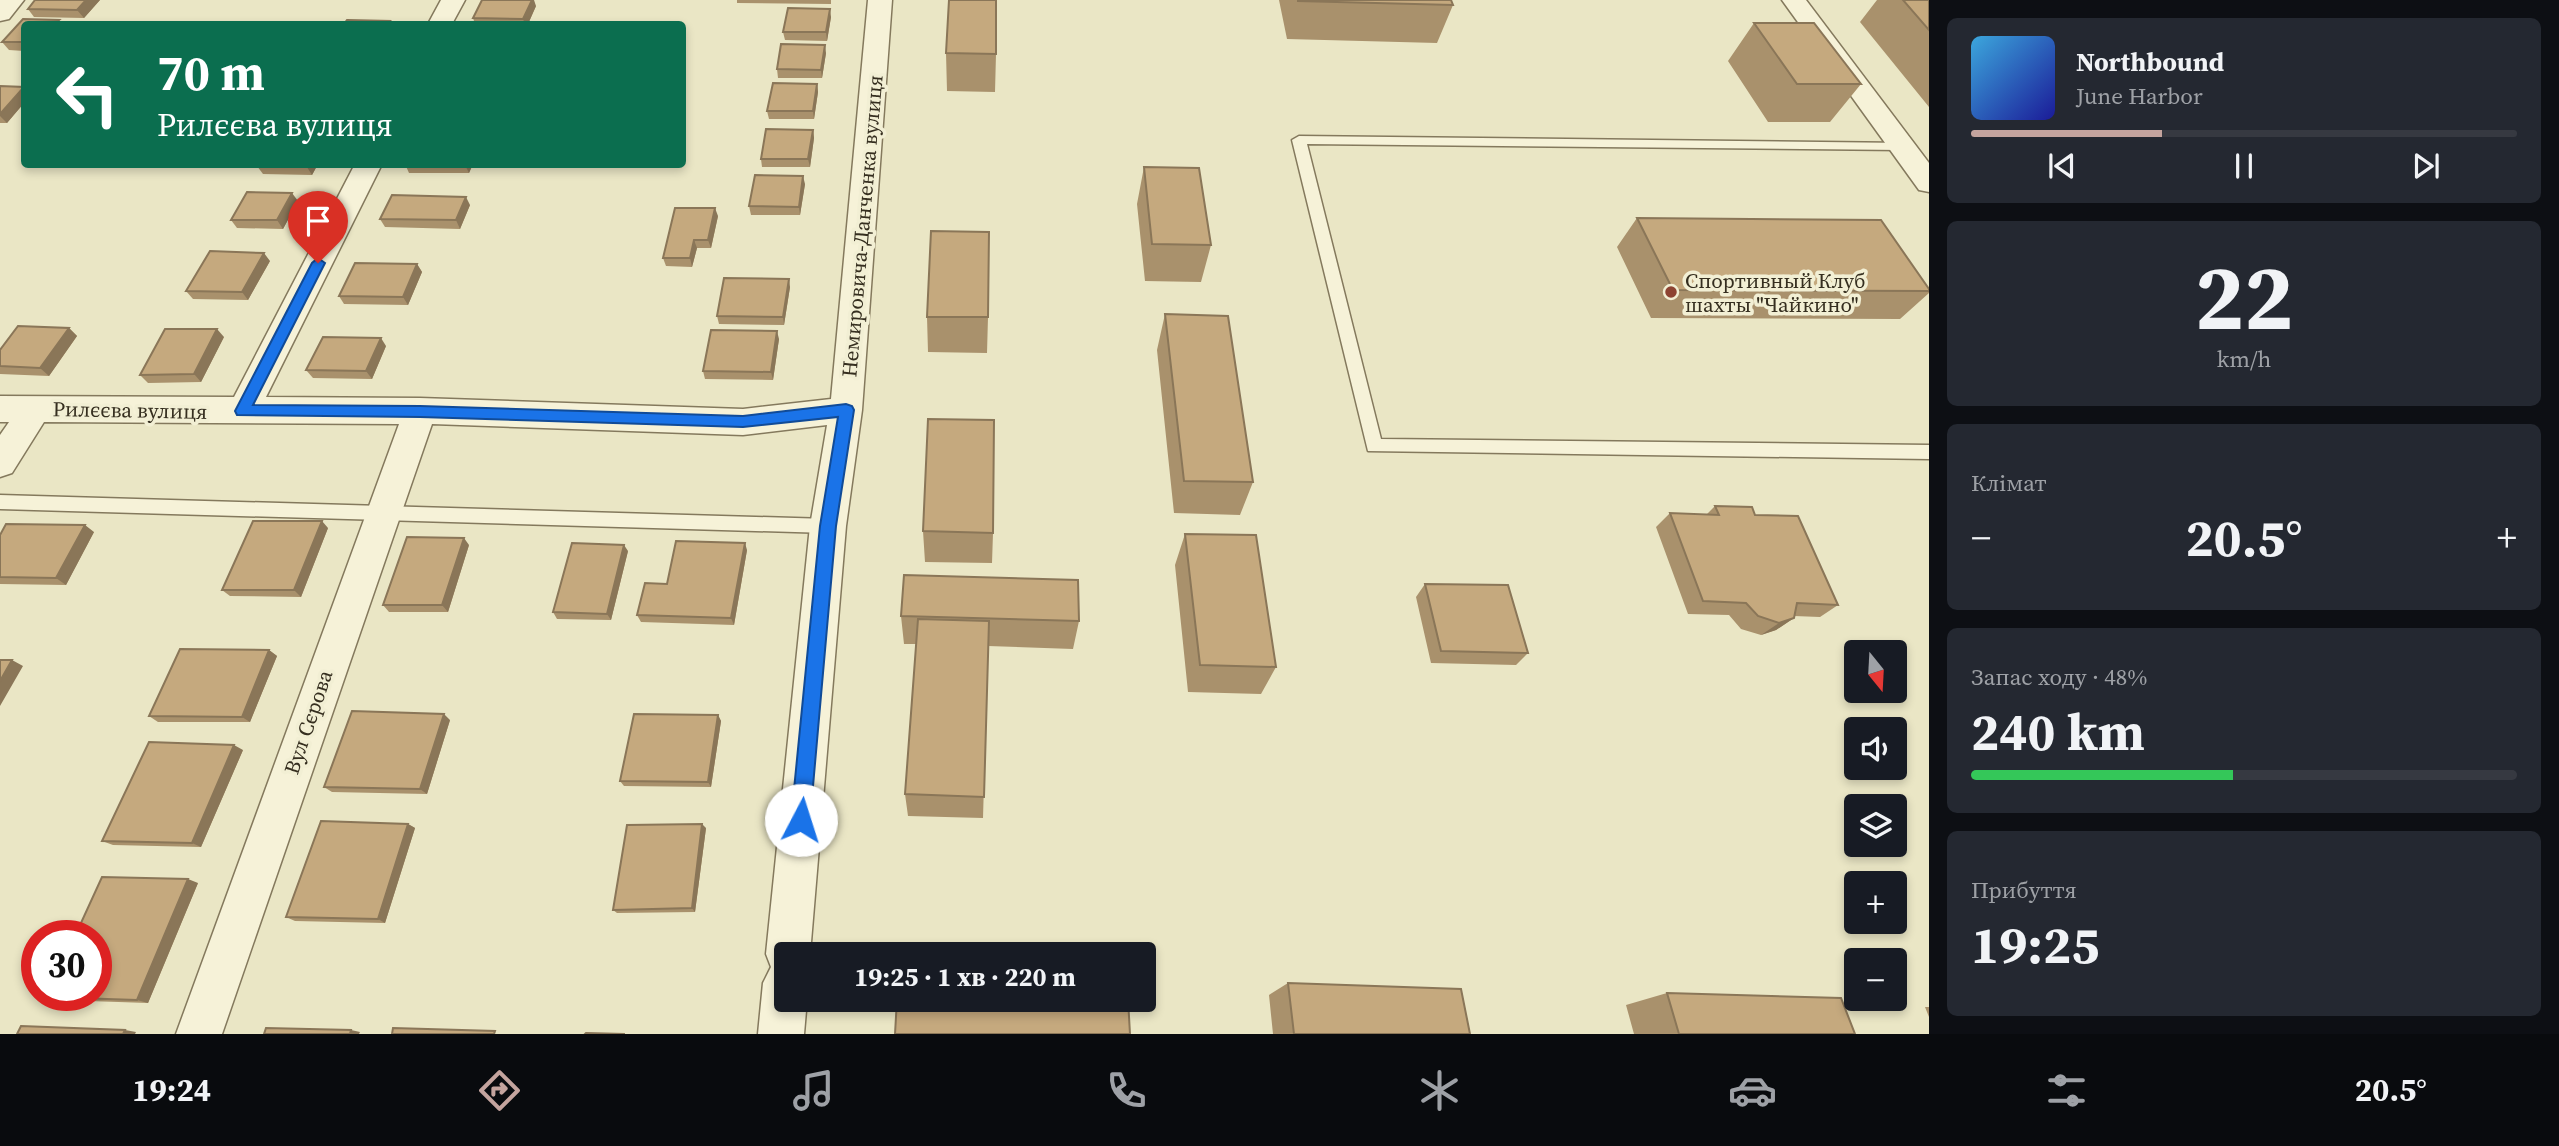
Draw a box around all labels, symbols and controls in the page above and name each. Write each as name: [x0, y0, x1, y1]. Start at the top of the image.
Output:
text: 70 m: [157, 39, 265, 106]
text: Northbound: [2076, 44, 2224, 80]
icon: left: [42, 49, 133, 140]
street label: Немировича-Данченка вулиця: [834, 74, 890, 378]
text: June Harbor: [2076, 80, 2203, 112]
text: Рилєєва вулиця: [157, 103, 393, 147]
icon: previous: [2043, 147, 2081, 185]
icon: pause: [2225, 147, 2263, 185]
icon: next: [2407, 147, 2445, 185]
pin: [288, 191, 348, 263]
icon: arrive: [299, 202, 337, 240]
text: 22: [2195, 235, 2293, 359]
place label: Спортивный Клуб шахты "Чайкино": [1685, 266, 1865, 319]
marker: Спортивный Клуб шахты "Чайкино": [1663, 284, 1679, 300]
text: km/h: [2217, 343, 2271, 375]
street label: Рилєєва вулиця: [52, 394, 208, 426]
text: Клімат: [1971, 467, 2047, 499]
text: 20.5°: [2185, 502, 2303, 573]
text: −: [1971, 512, 1991, 564]
text: +: [2497, 512, 2517, 564]
north arrow: [1844, 640, 1908, 704]
map controls: [1844, 640, 1907, 1011]
text: Запас ходу · 48%: [1971, 661, 2147, 693]
street label: Вул Сєрова: [277, 666, 339, 778]
text: 240 km: [1971, 696, 2145, 767]
button: sound: [1844, 717, 1907, 780]
position arrow: [764, 783, 838, 857]
button: layers: [1844, 794, 1907, 857]
button: +: [1844, 871, 1907, 934]
text: Прибуття: [1971, 874, 2077, 906]
text: 19:25: [1971, 909, 2099, 980]
speed limit sign: 30: [21, 920, 112, 1011]
button: −: [1844, 948, 1907, 1011]
text: 19:25 · 1 хв · 220 m: [854, 959, 1076, 995]
icon: directions: [475, 1066, 524, 1115]
icon: music: [789, 1066, 838, 1115]
icon: phone: [1102, 1066, 1151, 1115]
icon: climate: [1415, 1066, 1464, 1115]
icon: car: [1728, 1066, 1777, 1115]
icon: filters: [2042, 1066, 2091, 1115]
text: 19:24: [132, 1068, 211, 1112]
text: 20.5°: [2355, 1068, 2427, 1112]

